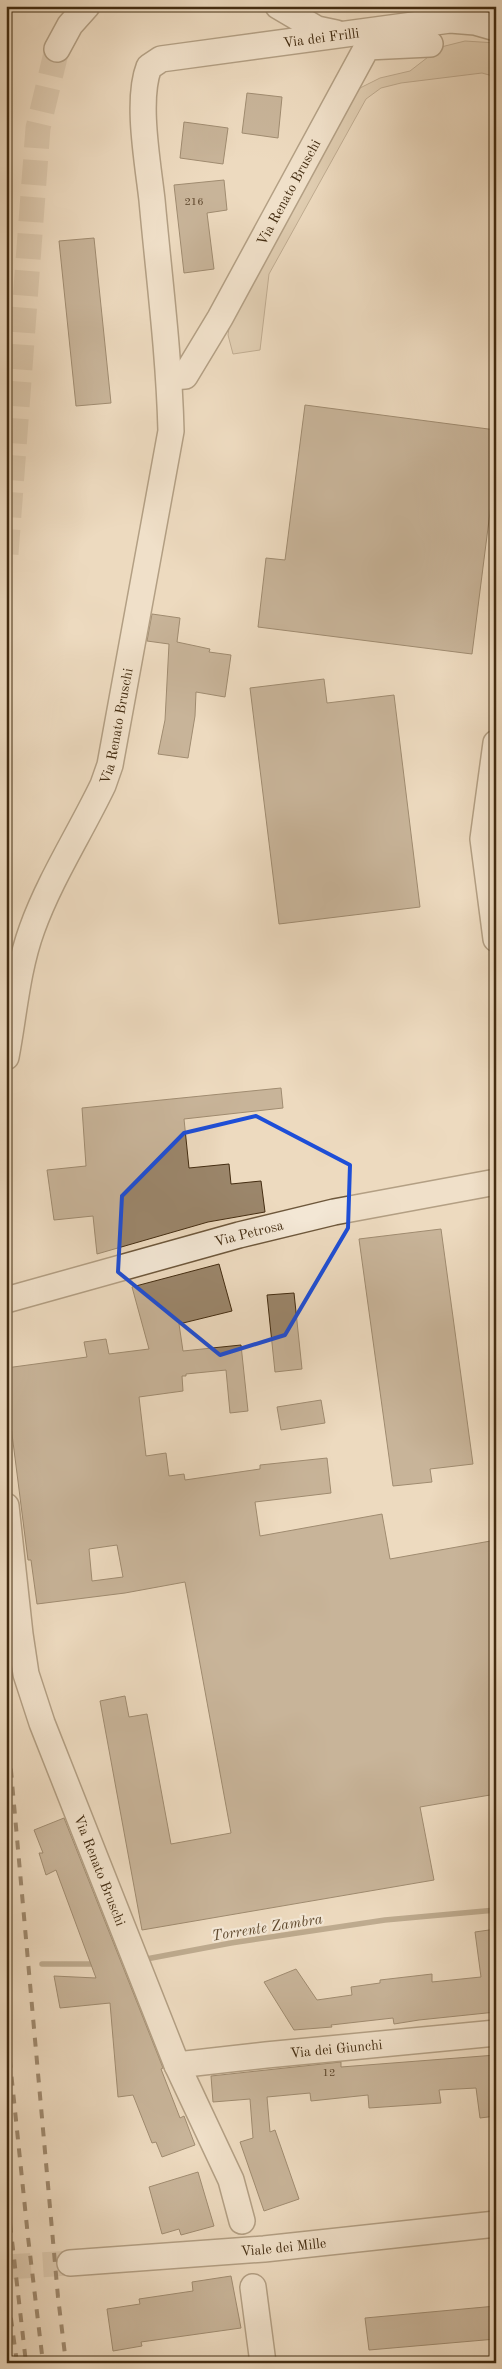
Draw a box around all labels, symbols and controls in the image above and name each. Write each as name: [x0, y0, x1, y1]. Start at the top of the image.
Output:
street label: Via dei Frilli: [282, 26, 360, 50]
street label: Via Renato Bruschi: [255, 137, 324, 248]
house number: 216: [184, 197, 204, 208]
street label: Via Renato Bruschi: [98, 667, 136, 786]
street label: Via Petrosa: [213, 1218, 285, 1249]
street label: Via Renato Bruschi: [71, 1813, 127, 1928]
water label: Torrente Zambra: [211, 1912, 324, 1945]
street label: Via dei Giunchi: [289, 2038, 383, 2061]
house number: 12: [323, 2068, 335, 2079]
street label: Viale dei Mille: [240, 2236, 327, 2259]

